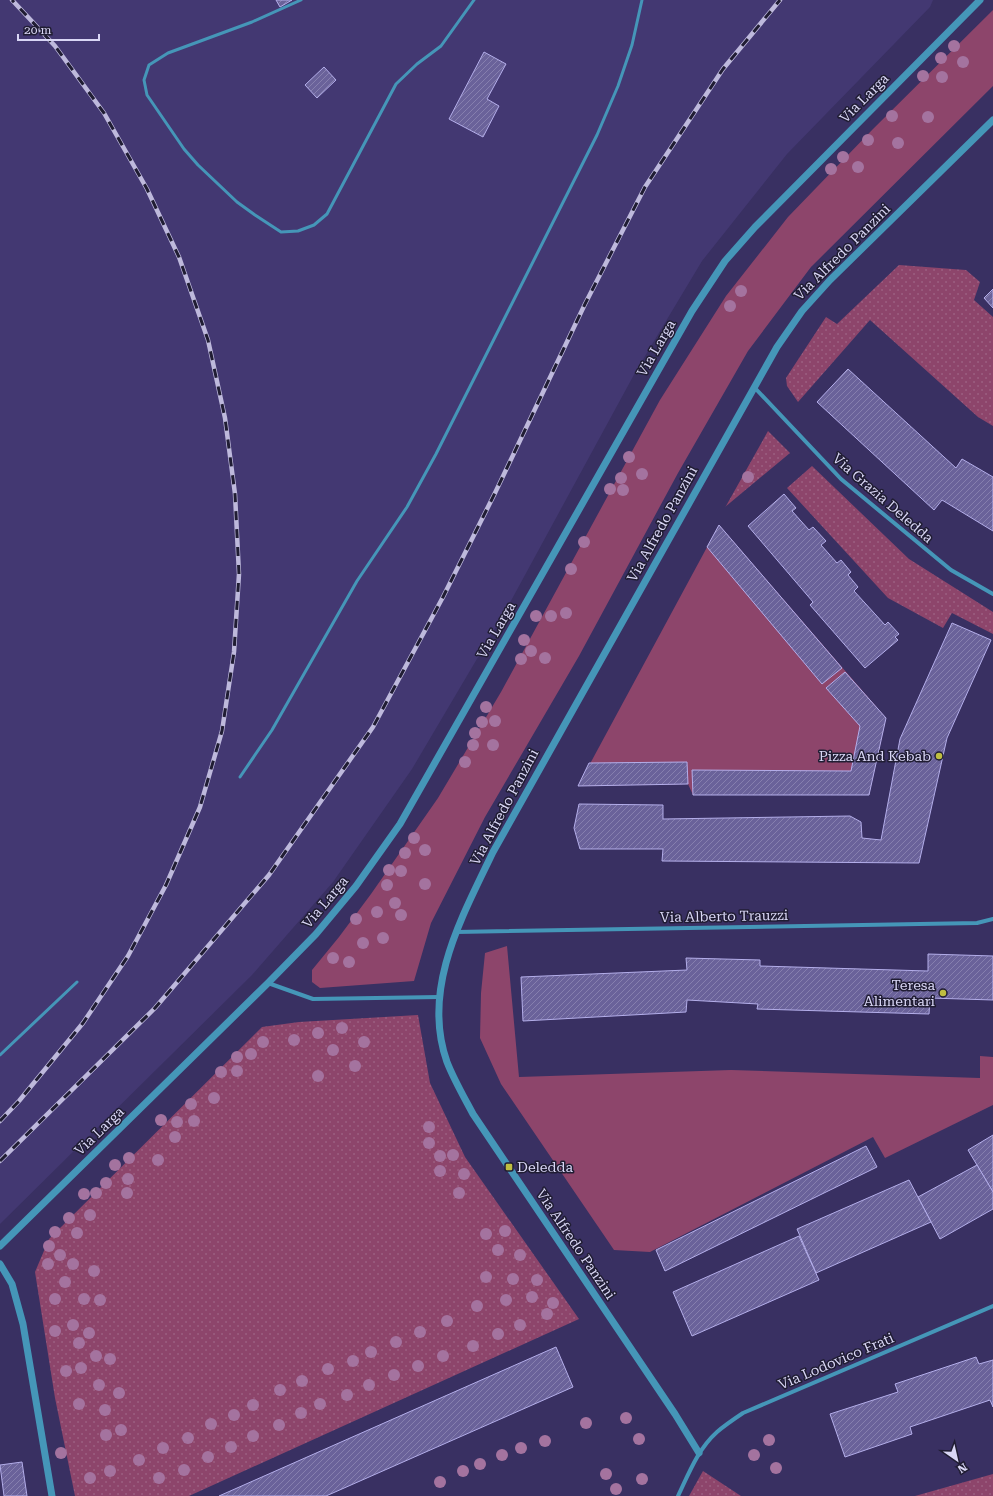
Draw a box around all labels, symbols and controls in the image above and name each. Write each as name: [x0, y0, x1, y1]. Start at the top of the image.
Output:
scale bar: [18, 16, 99, 42]
text: 20 m: [24, 23, 51, 37]
street label: Via Larga: [836, 70, 892, 126]
street label: Via Alfredo Panzini: [791, 200, 894, 303]
street label: Via Larga: [633, 317, 679, 379]
street label: Via Grazia Deledda: [830, 450, 937, 546]
street label: Via Alfredo Panzini: [624, 463, 701, 584]
street label: Via Larga: [473, 599, 519, 661]
street label: Via Alfredo Panzini: [467, 746, 542, 868]
place label: Pizza And Kebab: [819, 748, 931, 764]
marker: Pizza And Kebab: [934, 751, 944, 761]
street label: Via Larga: [299, 873, 352, 931]
street label: Via Alberto Trauzzi: [660, 907, 789, 925]
place label: Teresa Alimentari: [864, 977, 936, 1009]
marker: Teresa Alimentari: [938, 988, 948, 998]
street label: Via Larga: [71, 1103, 127, 1159]
place label: Deledda: [517, 1159, 573, 1175]
marker: Deledda: [504, 1162, 514, 1172]
street label: Via Alfredo Panzini: [533, 1186, 619, 1303]
street label: Via Lodovico Frati: [776, 1329, 896, 1393]
north arrow: [937, 1440, 977, 1480]
text: N: [955, 1460, 969, 1476]

